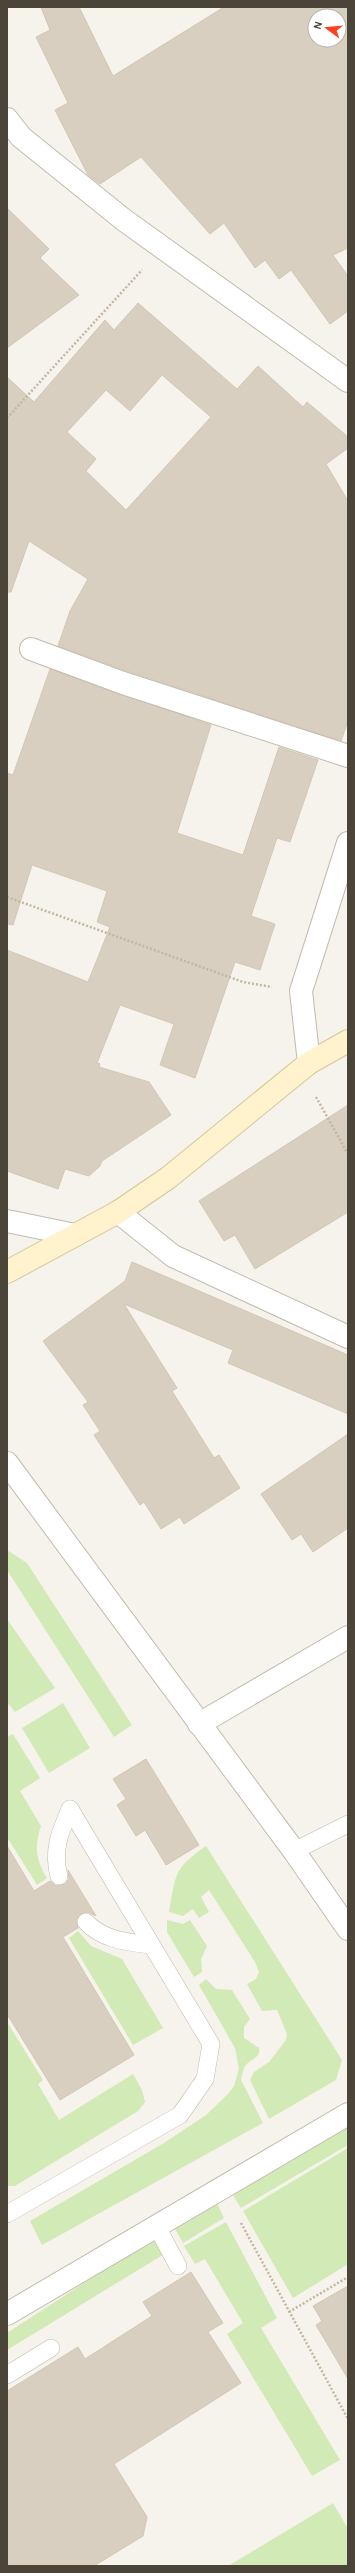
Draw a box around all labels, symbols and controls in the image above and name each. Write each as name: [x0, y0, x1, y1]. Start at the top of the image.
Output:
north arrow: [307, 8, 347, 48]
text: N: [312, 20, 324, 31]

